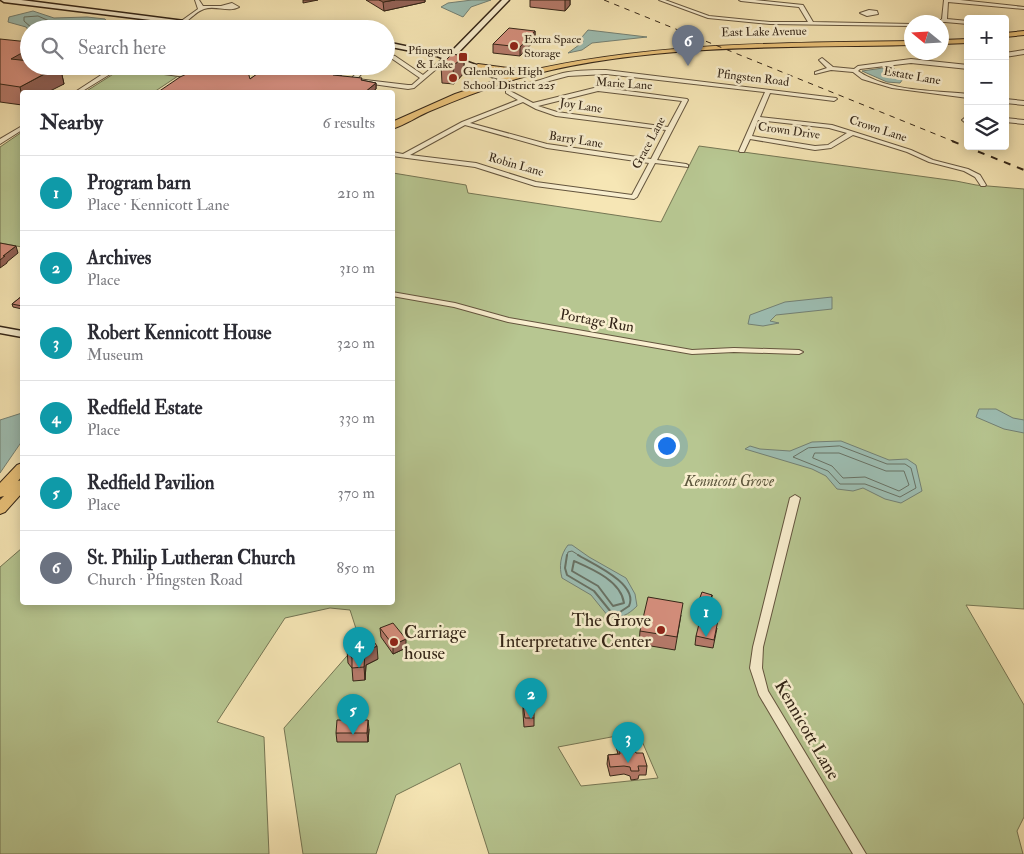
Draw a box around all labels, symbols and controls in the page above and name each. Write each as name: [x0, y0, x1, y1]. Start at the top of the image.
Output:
north arrow: [904, 15, 949, 60]
map controls: [964, 15, 1009, 150]
button: +: [964, 15, 1009, 60]
search box: [20, 20, 395, 75]
street label: East Lake Avenue: [721, 24, 807, 40]
pin: 6: [672, 25, 704, 66]
place label: Extra Space Storage: [524, 32, 581, 61]
icon: search: [38, 34, 66, 62]
text: Search here: [78, 36, 166, 60]
marker: Extra Space Storage: [508, 40, 520, 52]
place label: Pfingsten & Lake: [408, 43, 453, 72]
marker: Pfingsten & Lake: [457, 51, 469, 63]
button: −: [964, 60, 1009, 105]
place label: Glenbrook High School District 225: [463, 64, 556, 93]
street label: Estate Lane: [882, 64, 942, 88]
street label: Pfingsten Road: [716, 66, 790, 90]
marker: Glenbrook High School District 225: [447, 72, 459, 84]
street label: Marie Lane: [595, 75, 653, 93]
street label: Joy Lane: [558, 95, 603, 117]
button: layers: [964, 105, 1009, 150]
text: Nearby: [40, 109, 103, 136]
text: 6 results: [323, 113, 375, 133]
street label: Crown Lane: [847, 113, 909, 145]
street label: Grace Lane: [629, 114, 669, 172]
street label: Crown Drive: [757, 119, 821, 143]
street label: Barry Lane: [548, 128, 604, 152]
street label: Robin Lane: [487, 150, 545, 180]
text: Program barn: [87, 171, 191, 195]
text: 1: [53, 183, 59, 203]
text: 210 m: [337, 183, 375, 203]
text: Place · Kennicott Lane: [87, 195, 229, 215]
text: Archives: [87, 246, 151, 270]
text: 2: [52, 258, 60, 278]
text: 310 m: [339, 258, 375, 278]
text: Place: [87, 270, 120, 290]
street label: Portage Run: [558, 305, 636, 337]
text: Robert Kennicott House: [87, 321, 271, 345]
text: 3: [53, 333, 59, 353]
text: 320 m: [337, 333, 375, 353]
text: Museum: [87, 345, 143, 365]
text: Redfield Estate: [87, 396, 203, 420]
text: 4: [52, 408, 60, 428]
text: 330 m: [339, 408, 375, 428]
text: Place: [87, 420, 120, 440]
your location: [654, 433, 680, 459]
text: Redfield Pavilion: [87, 471, 214, 495]
park label: Kennicott Grove: [683, 472, 775, 491]
text: 5: [52, 483, 60, 503]
text: 370 m: [338, 483, 375, 503]
text: Place: [87, 495, 120, 515]
text: St. Philip Lutheran Church: [87, 546, 296, 570]
text: 6: [52, 558, 60, 578]
text: 850 m: [337, 558, 375, 578]
text: Church · Pfingsten Road: [87, 570, 243, 590]
pin: 1: [690, 596, 722, 637]
place label: The Grove Interpretative Center: [499, 609, 651, 653]
place label: Carriage house: [404, 621, 467, 665]
marker: The Grove Interpretative Center: [655, 624, 667, 636]
pin: 4: [343, 627, 375, 668]
marker: Carriage house: [388, 636, 400, 648]
street label: Kennicott Lane: [769, 676, 845, 785]
pin: 2: [515, 678, 547, 719]
pin: 5: [337, 694, 369, 735]
pin: 3: [612, 722, 644, 763]

